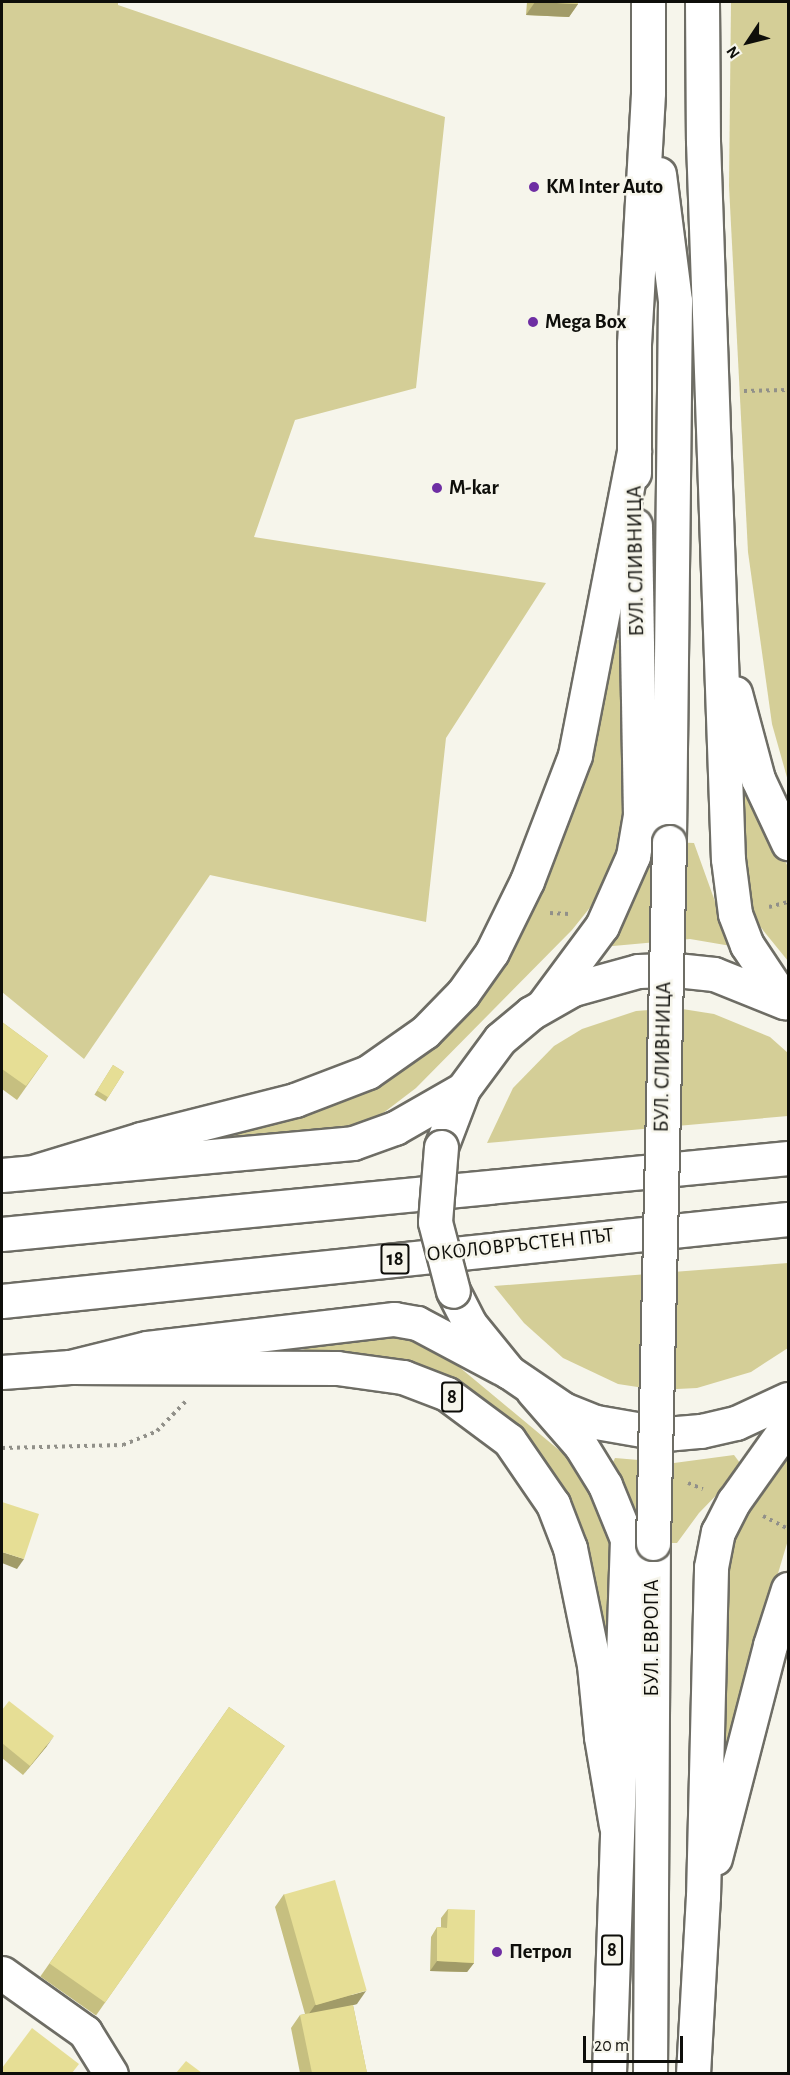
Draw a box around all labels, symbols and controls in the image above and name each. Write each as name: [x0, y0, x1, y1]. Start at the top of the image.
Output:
north arrow: [718, 12, 778, 72]
text: N: [724, 43, 743, 61]
place label: KM Inter Auto: [546, 174, 663, 200]
marker: KM Inter Auto: [527, 180, 541, 194]
place label: Mega Box: [545, 309, 626, 335]
marker: Mega Box: [526, 315, 540, 329]
place label: M-kar: [449, 475, 499, 501]
marker: M-kar: [430, 481, 444, 495]
street label: БУЛ. СЛИВНИЦА: [622, 485, 650, 637]
street label: БУЛ. СЛИВНИЦА: [649, 981, 677, 1133]
street label: ОКОЛОВРЪСТЕН ПЪТ: [425, 1223, 615, 1267]
road number: 18: [380, 1242, 410, 1276]
road number: 8: [440, 1380, 464, 1414]
street label: БУЛ. ЕВРОПА: [639, 1579, 665, 1697]
road number: 8: [600, 1933, 624, 1967]
place label: Петрол: [509, 1939, 572, 1965]
marker: Петрол: [490, 1945, 504, 1959]
scale bar: [586, 2024, 686, 2062]
text: 20 m: [594, 2037, 629, 2055]

